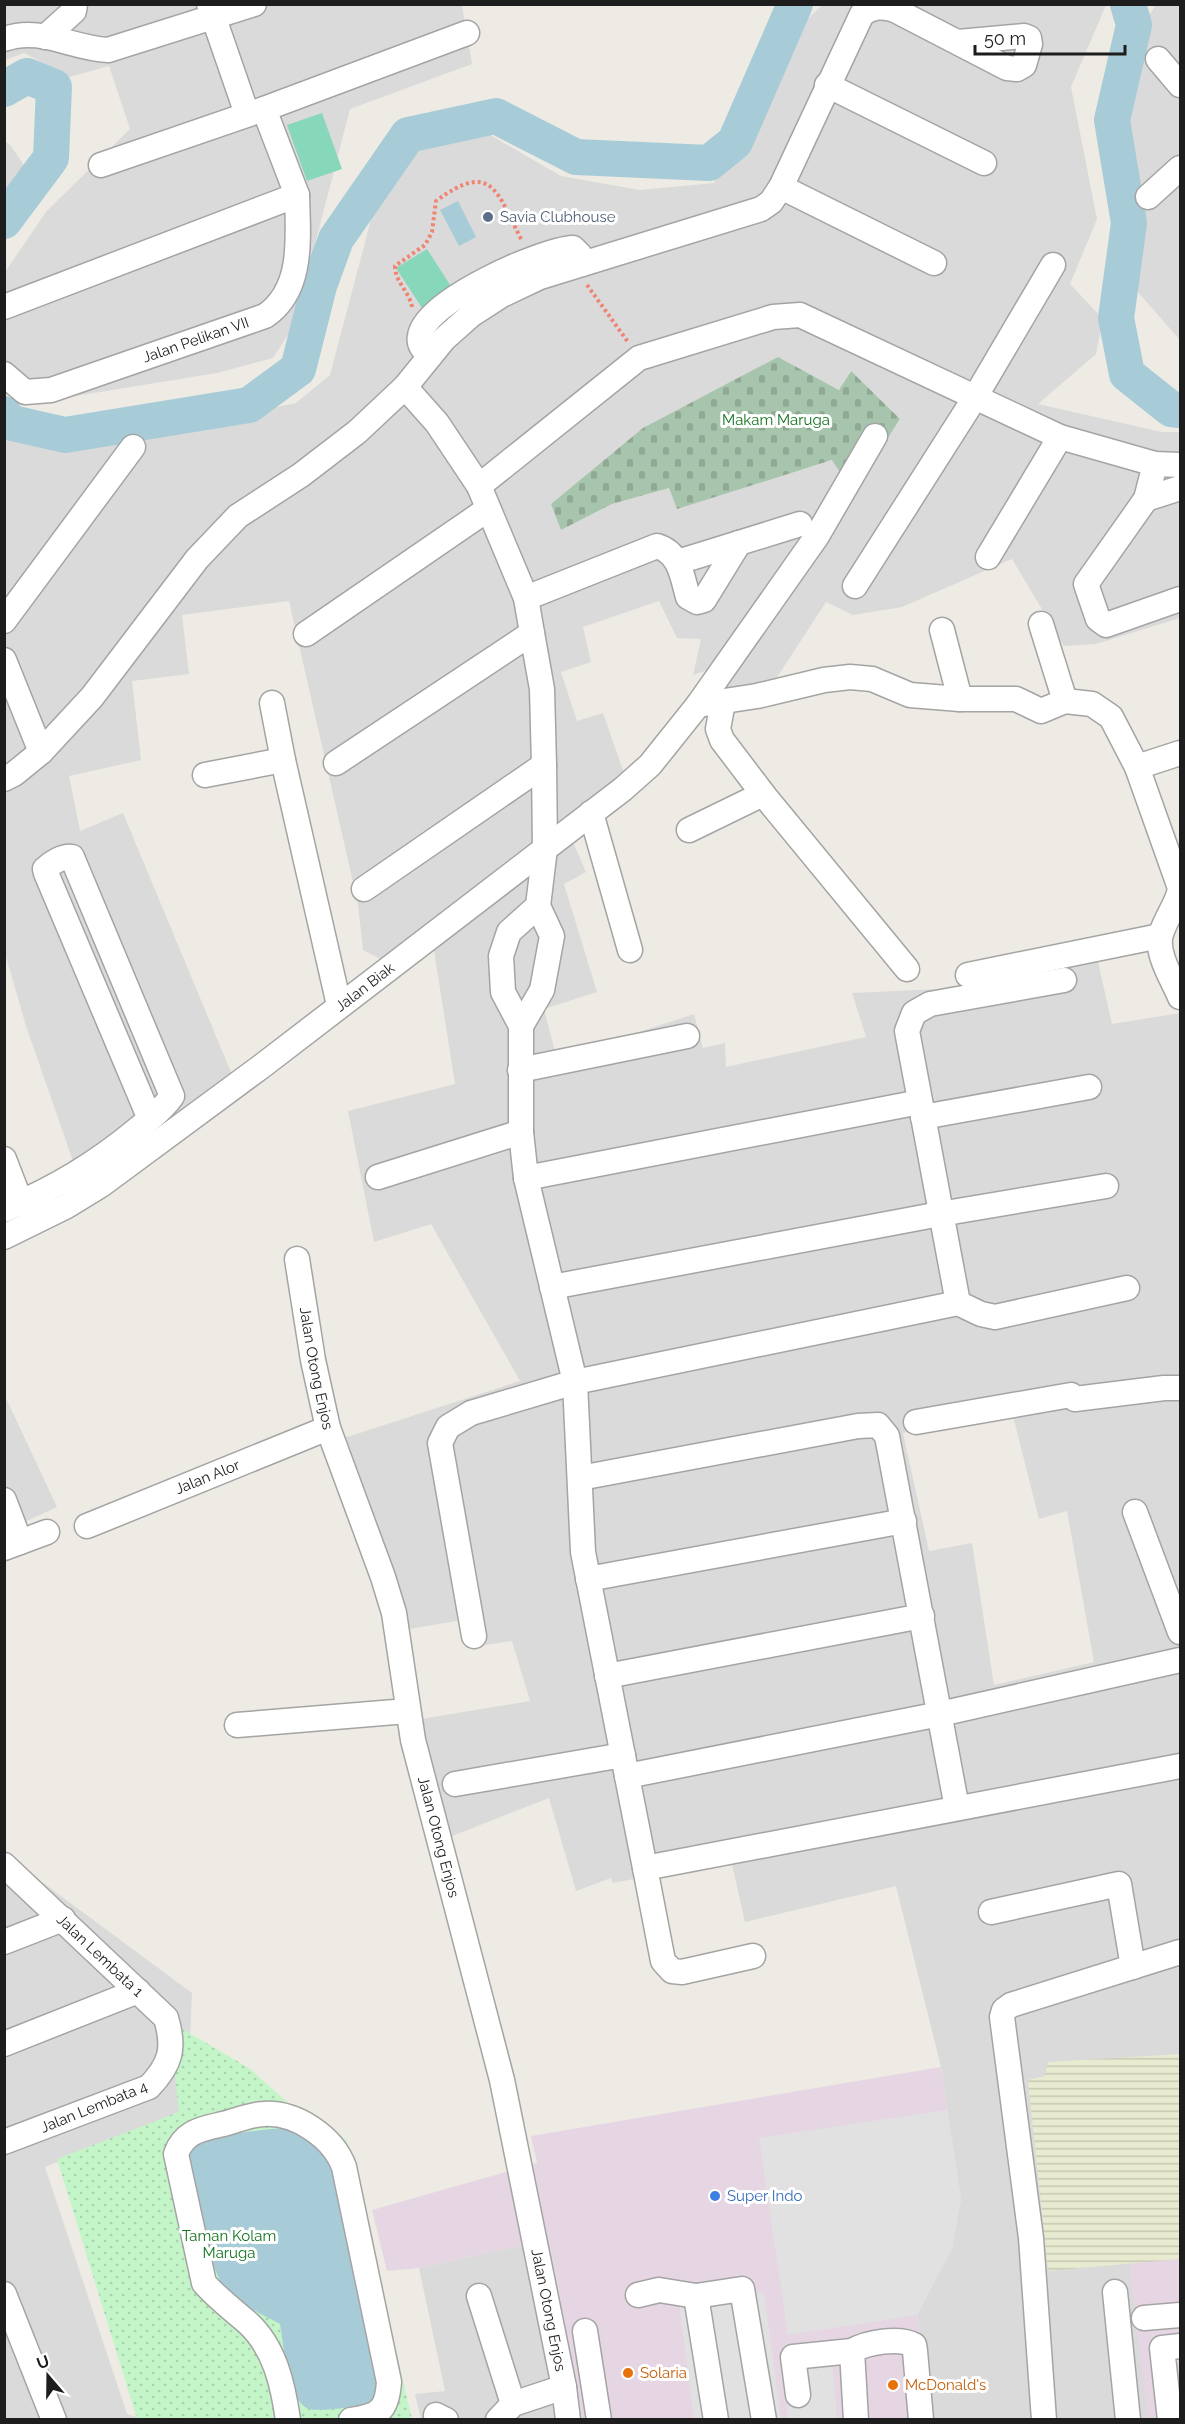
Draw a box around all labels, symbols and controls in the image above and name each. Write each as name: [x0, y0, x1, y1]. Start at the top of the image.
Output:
scale bar: [975, 18, 1125, 56]
text: 50 m: [984, 28, 1026, 49]
place label: Savia Clubhouse: [500, 208, 616, 226]
marker: Savia Clubhouse: [481, 210, 495, 224]
street label: Jalan Pelikan VII: [140, 313, 251, 367]
park label: Makam Maruga: [722, 411, 830, 429]
street label: Jalan Biak: [332, 959, 398, 1015]
street label: Jalan Otong Enjos: [296, 1306, 337, 1431]
street label: Jalan Alor: [172, 1456, 243, 1498]
street label: Jalan Otong Enjos: [414, 1774, 463, 1899]
street label: Jalan Lembata 1: [53, 1911, 147, 2001]
street label: Jalan Lembata 4: [38, 2077, 150, 2137]
place label: Super Indo: [727, 2187, 803, 2205]
marker: Super Indo: [708, 2189, 722, 2203]
park label: Taman Kolam Maruga: [182, 2227, 276, 2262]
street label: Jalan Otong Enjos: [527, 2247, 570, 2373]
north arrow: [18, 2346, 78, 2406]
text: U: [34, 2351, 52, 2373]
place label: Solaria: [640, 2364, 687, 2382]
marker: Solaria: [621, 2366, 635, 2380]
place label: McDonald's: [905, 2376, 986, 2394]
marker: McDonald's: [886, 2378, 900, 2392]

